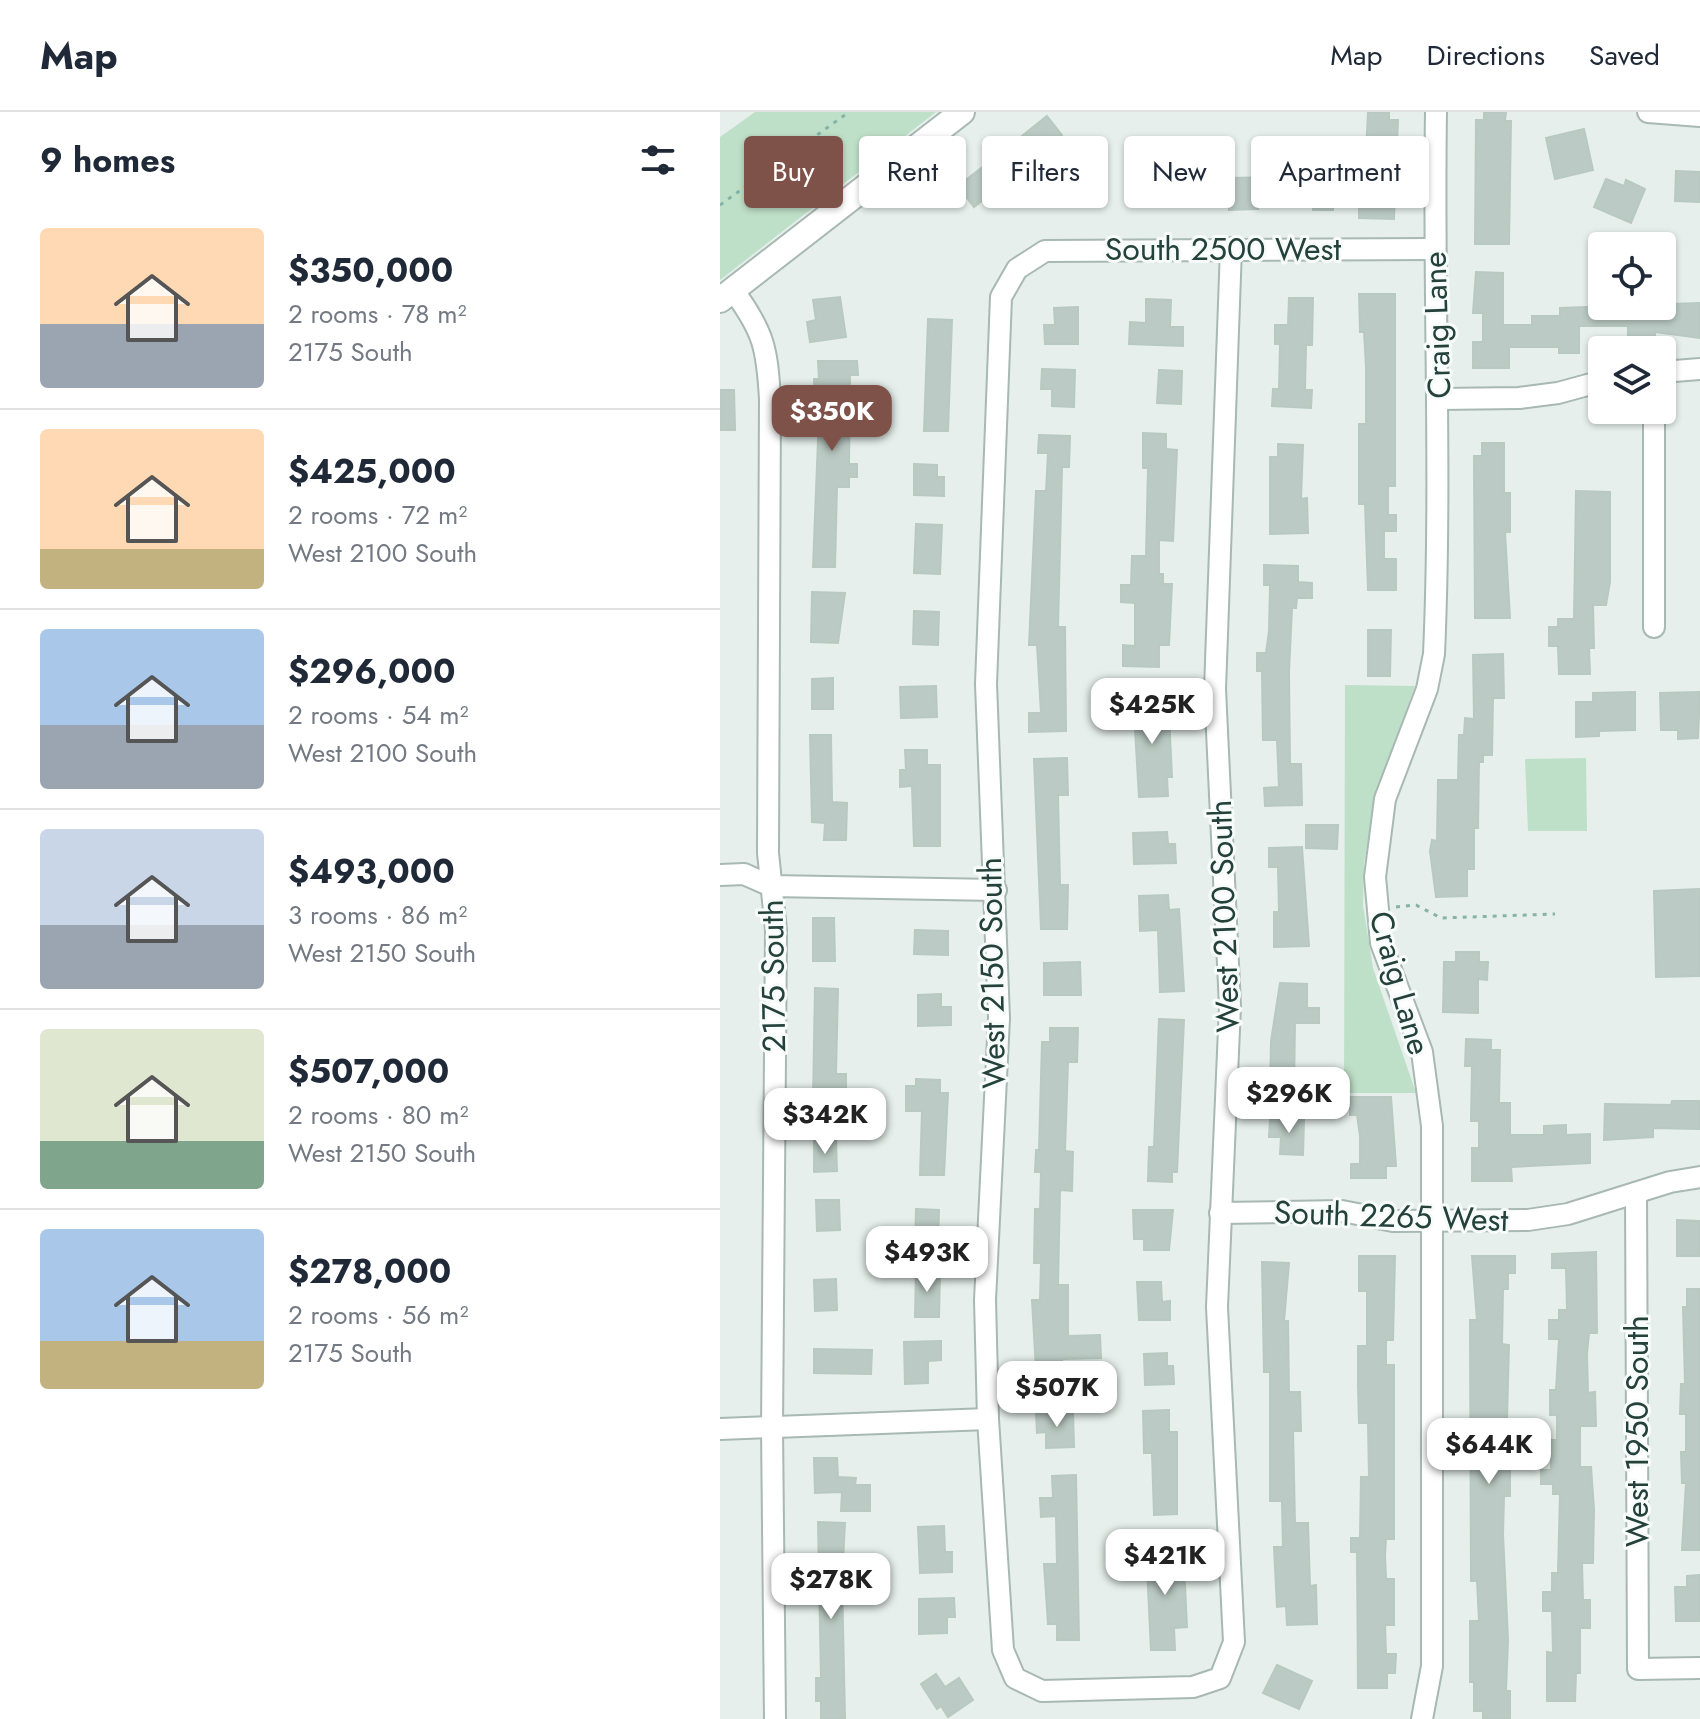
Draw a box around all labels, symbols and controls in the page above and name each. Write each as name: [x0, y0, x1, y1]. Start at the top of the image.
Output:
text: Map: [40, 28, 118, 83]
text: Map: [1330, 35, 1382, 76]
text: Directions: [1426, 35, 1545, 76]
text: Saved: [1589, 35, 1660, 76]
text: 9 homes: [40, 136, 175, 185]
chip: Buy: [744, 136, 843, 208]
chip: Rent: [859, 136, 966, 208]
chip: Filters: [982, 136, 1108, 208]
chip: New: [1124, 136, 1235, 208]
chip: Apartment: [1251, 136, 1429, 208]
icon: filters: [636, 138, 680, 182]
street label: South 2500 West: [1105, 226, 1341, 272]
map controls: [1588, 232, 1676, 424]
button: locate: [1588, 232, 1676, 320]
text: $350,000: [288, 246, 453, 295]
street label: Craig Lane: [1411, 250, 1463, 400]
icon: home: [104, 260, 200, 356]
text: 2 rooms · 78 m²: [288, 295, 467, 333]
text: 2175 South: [288, 333, 413, 371]
button: layers: [1588, 336, 1676, 424]
pin: $350K: [776, 385, 888, 453]
text: $350K: [790, 392, 874, 430]
text: $425,000: [288, 447, 456, 496]
icon: home: [104, 461, 200, 557]
text: 2 rooms · 72 m²: [288, 496, 467, 534]
text: West 2100 South: [288, 534, 477, 572]
text: $296,000: [288, 647, 455, 696]
icon: home: [104, 661, 200, 757]
pin: $425K: [1096, 678, 1208, 746]
text: $425K: [1109, 685, 1195, 723]
text: 2 rooms · 54 m²: [288, 696, 469, 734]
text: West 2100 South: [288, 734, 477, 772]
street label: West 2100 South: [1197, 799, 1251, 1033]
text: $493,000: [288, 847, 455, 896]
street label: West 2150 South: [967, 857, 1017, 1089]
icon: home: [104, 861, 200, 957]
text: 3 rooms · 86 m²: [288, 896, 467, 934]
street label: 2175 South: [749, 899, 797, 1053]
street label: Craig Lane: [1358, 906, 1442, 1060]
text: West 2150 South: [288, 934, 476, 972]
text: $507,000: [288, 1047, 449, 1096]
icon: home: [104, 1061, 200, 1157]
pin: $296K: [1233, 1067, 1345, 1135]
text: $296K: [1246, 1074, 1332, 1112]
pin: $342K: [769, 1088, 881, 1156]
text: $342K: [782, 1095, 868, 1133]
text: 2 rooms · 80 m²: [288, 1096, 469, 1134]
text: West 2150 South: [288, 1134, 476, 1172]
street label: South 2265 West: [1273, 1189, 1509, 1243]
pin: $493K: [871, 1226, 983, 1294]
text: $493K: [884, 1233, 970, 1271]
text: $278,000: [288, 1247, 451, 1296]
icon: home: [104, 1261, 200, 1357]
text: 2 rooms · 56 m²: [288, 1296, 468, 1334]
street label: West 1950 South: [1614, 1315, 1660, 1547]
text: 2175 South: [288, 1334, 413, 1372]
pin: $507K: [1001, 1361, 1113, 1429]
text: $507K: [1015, 1368, 1099, 1406]
pin: $644K: [1433, 1418, 1545, 1486]
text: $644K: [1445, 1425, 1533, 1463]
pin: $421K: [1109, 1529, 1221, 1597]
text: $421K: [1124, 1536, 1206, 1574]
pin: $278K: [775, 1553, 887, 1621]
text: $278K: [789, 1560, 873, 1598]

